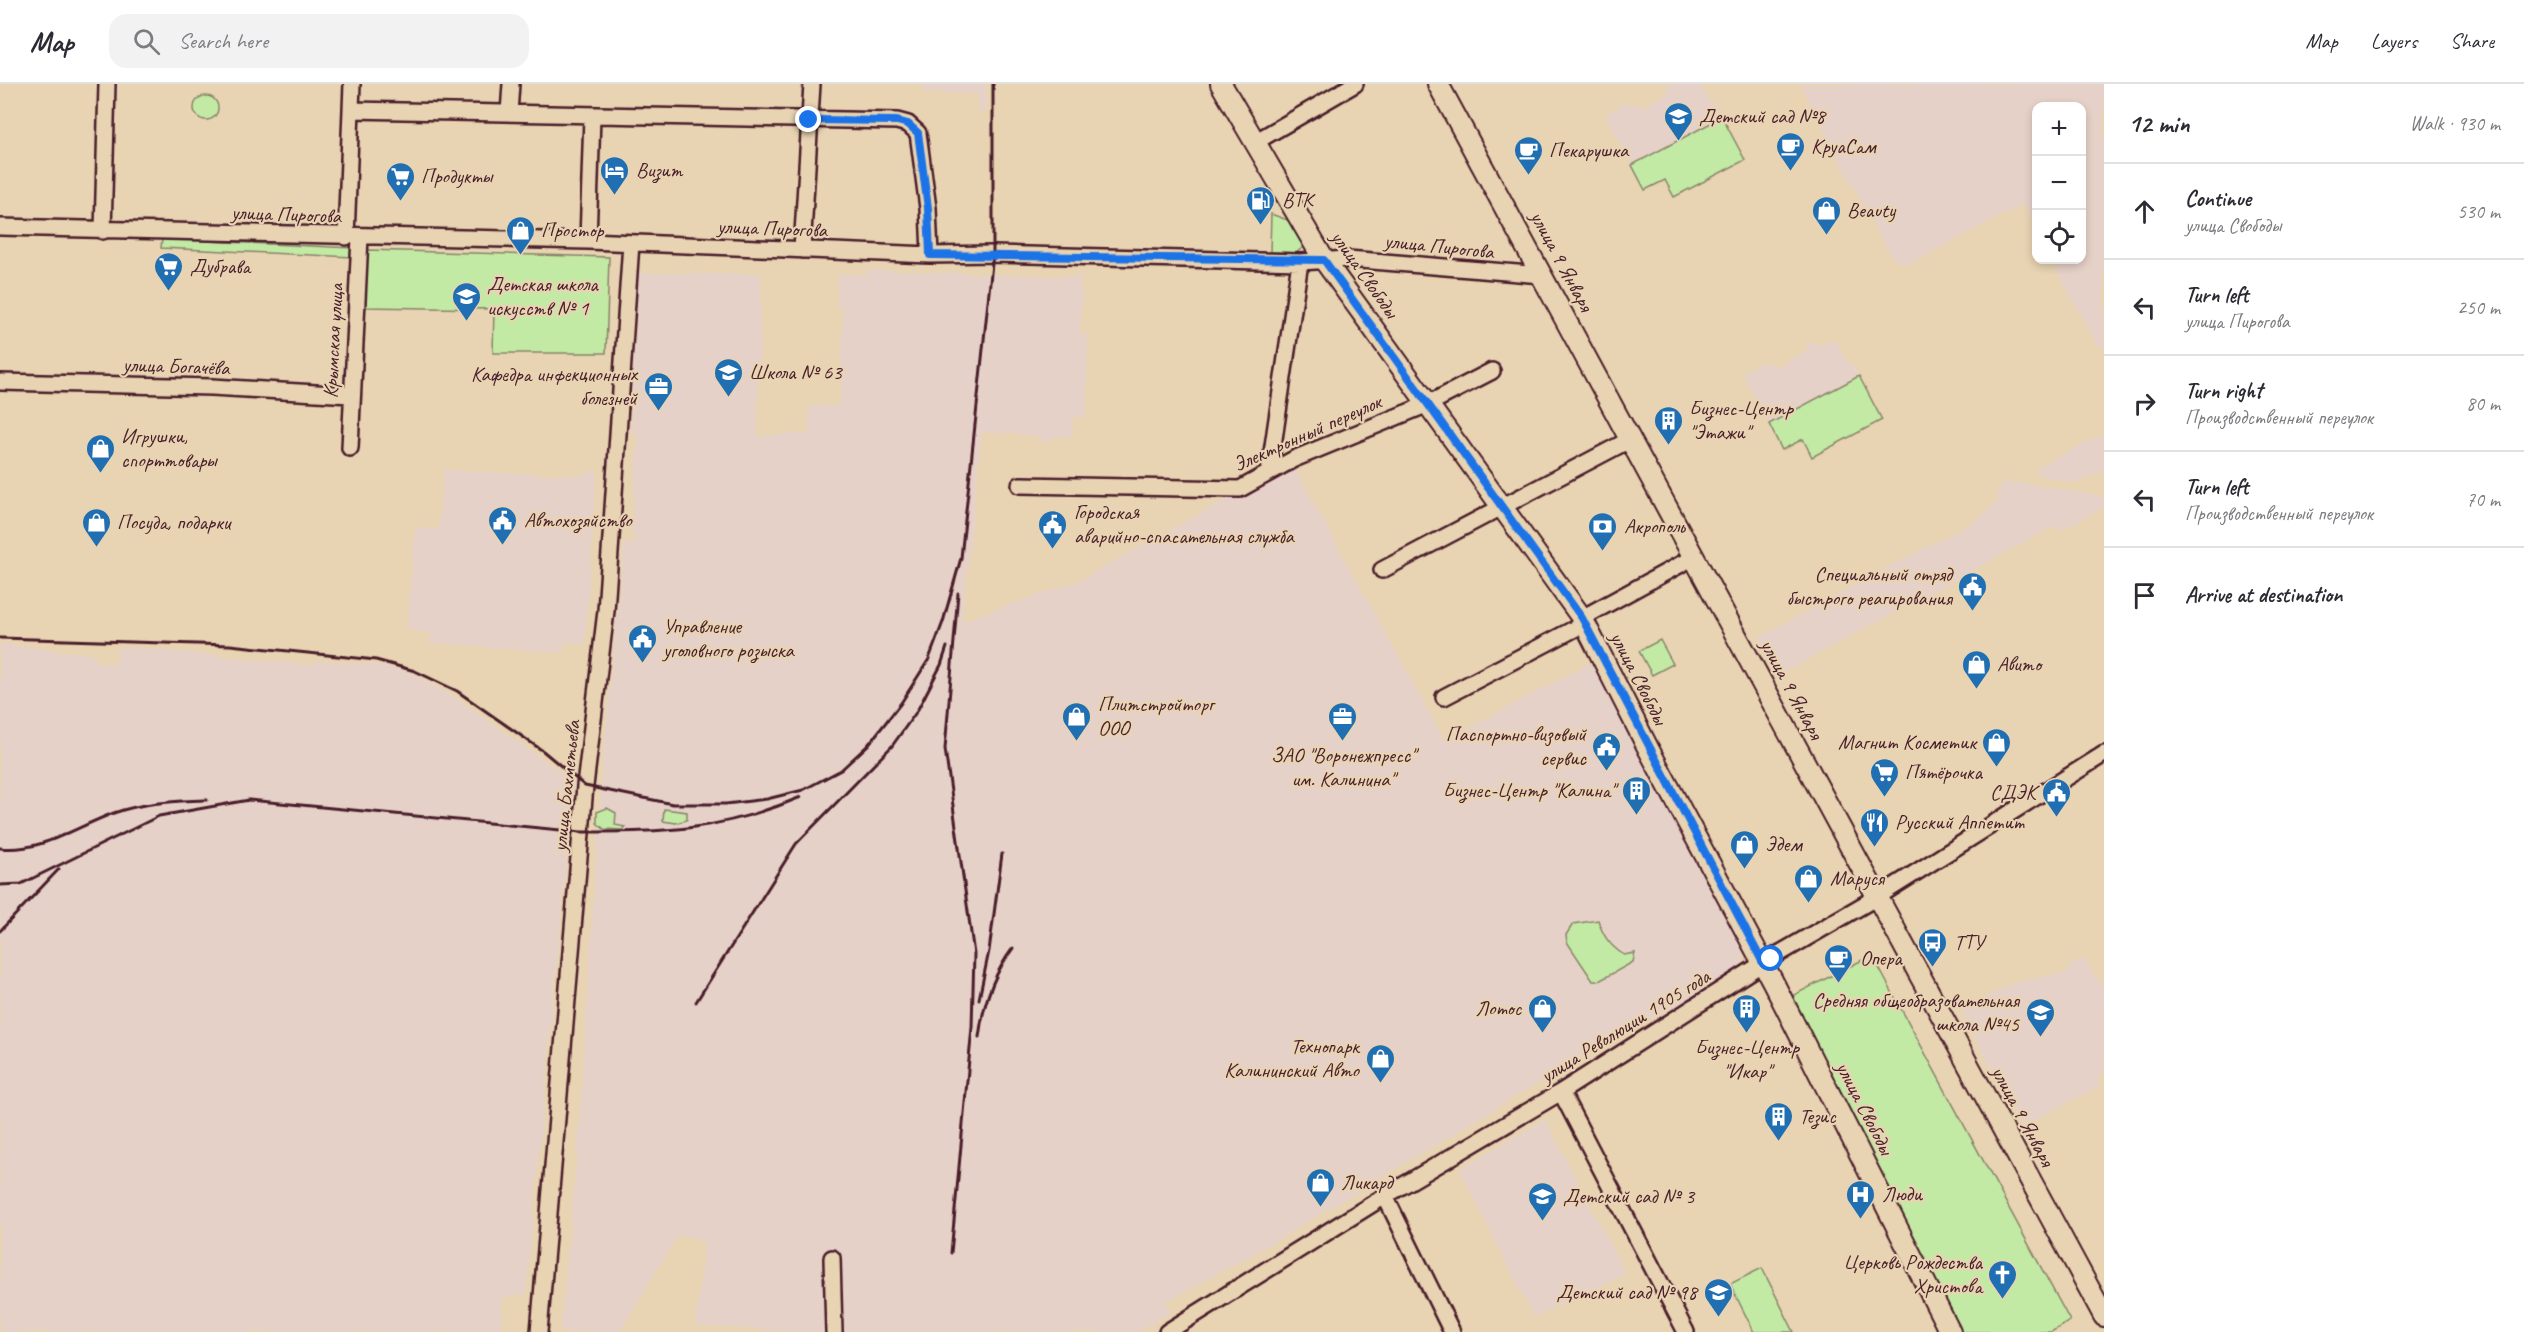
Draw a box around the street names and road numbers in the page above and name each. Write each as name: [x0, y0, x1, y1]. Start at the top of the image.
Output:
street label: улица Пирогова: [229, 199, 343, 229]
street label: улица 9 Января: [1524, 205, 1600, 317]
street label: улица Пирогова: [715, 213, 829, 243]
street label: улица Свободы: [1324, 224, 1406, 324]
street label: улица Пирогова: [1381, 227, 1497, 265]
street label: Крымская улица: [317, 282, 349, 399]
street label: улица Богачёва: [120, 351, 232, 381]
street label: Электронный переулок: [1229, 388, 1387, 477]
street label: улица Свободы: [1604, 625, 1674, 731]
street label: улица 9 Января: [1754, 633, 1830, 745]
street label: улица Бахметьева: [546, 717, 586, 855]
street label: улица Революции 1905 года: [1534, 962, 1716, 1090]
street label: улица Свободы: [1830, 1055, 1900, 1161]
street label: улица 9 Января: [1985, 1060, 2061, 1172]

